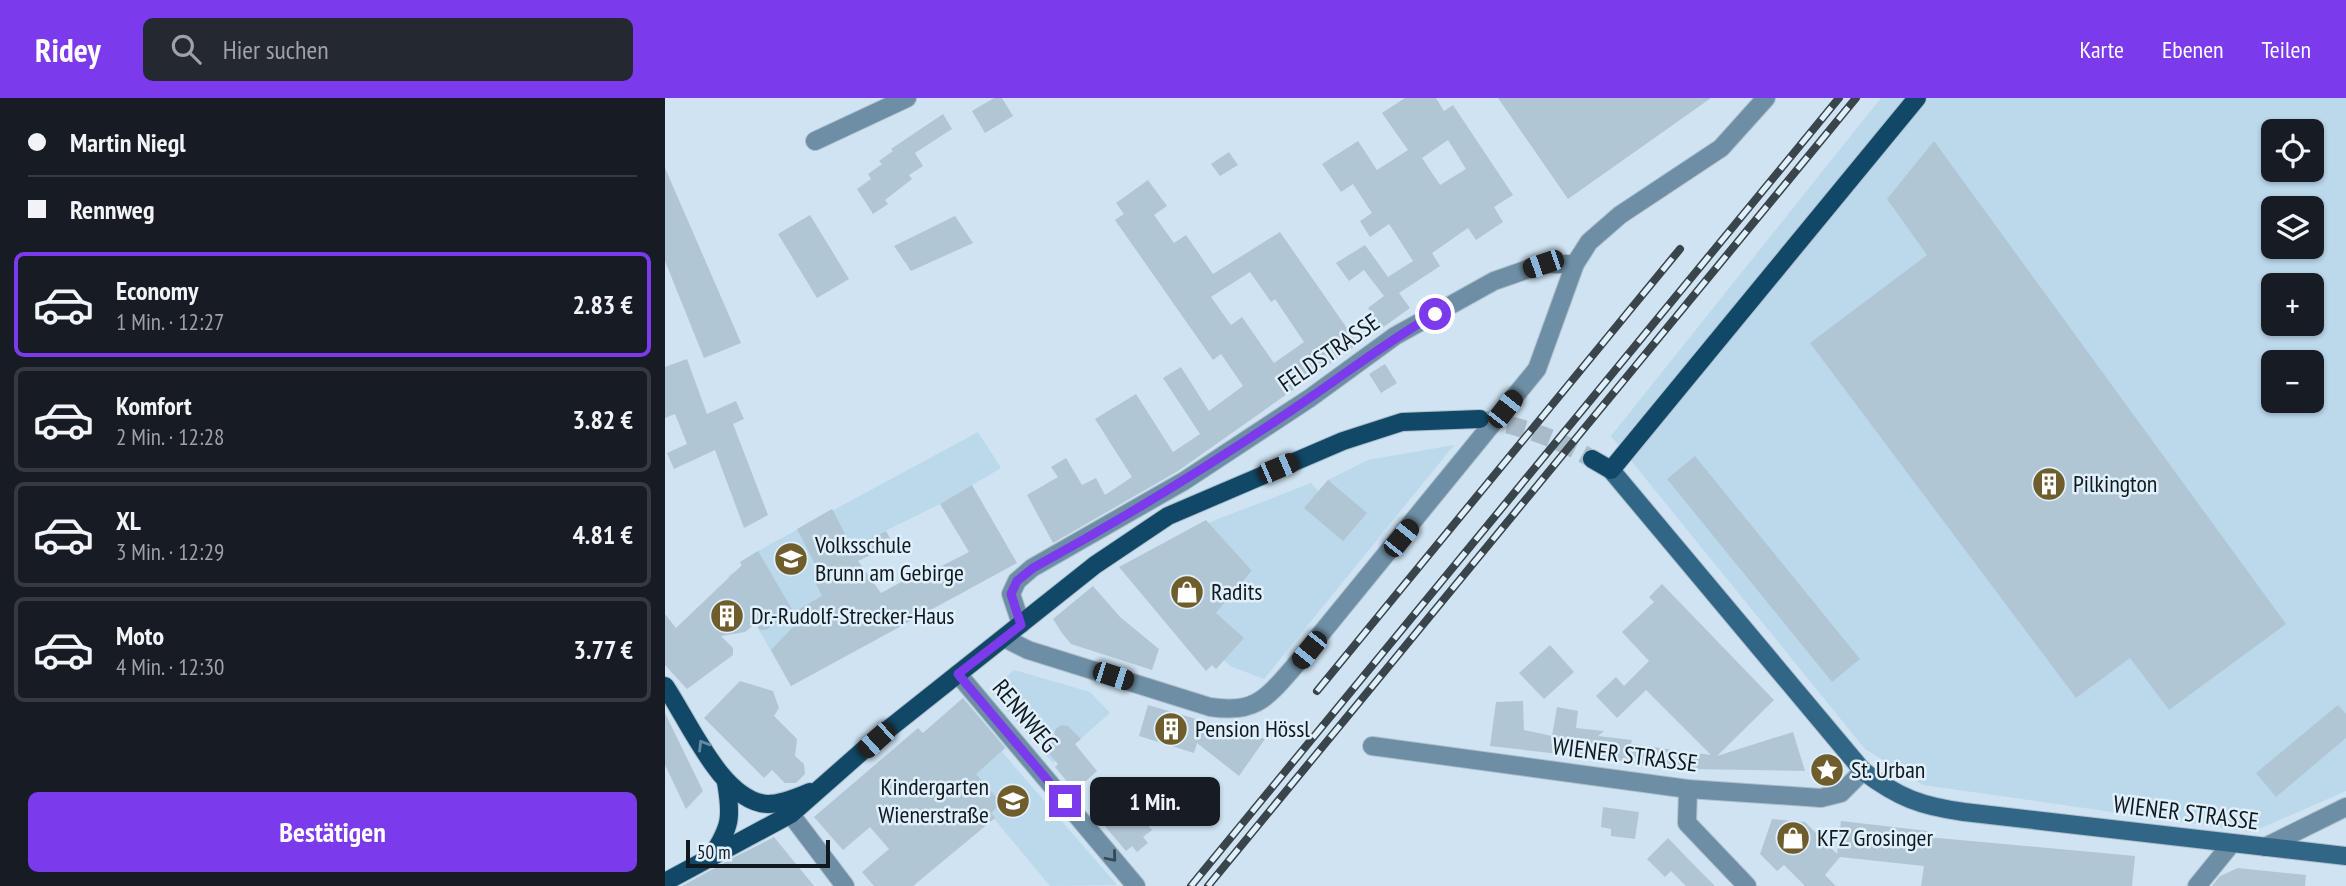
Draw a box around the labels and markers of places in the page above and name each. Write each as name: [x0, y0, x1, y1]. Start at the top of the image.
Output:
building icon: Pilkington: [2030, 465, 2068, 503]
place label: Pilkington: [2073, 468, 2157, 499]
place label: Volksschule Brunn am Gebirge: [814, 529, 964, 588]
school or university icon: Volksschule Brunn am Gebirge: [772, 540, 810, 578]
shop icon: Radits: [1168, 573, 1206, 611]
place label: Radits: [1211, 576, 1262, 607]
building icon: Dr.-Rudolf-Strecker-Haus: [708, 597, 746, 635]
place label: Dr.-Rudolf-Strecker-Haus: [751, 600, 954, 631]
building icon: Pension Hössl: [1152, 710, 1190, 748]
place label: Pension Hössl: [1195, 713, 1310, 744]
place icon: St. Urban: [1808, 751, 1846, 789]
place label: St. Urban: [1851, 754, 1925, 785]
place label: Kindergarten Wienerstraße: [878, 771, 989, 830]
school or university icon: Kindergarten Wienerstraße: [994, 782, 1032, 820]
shop icon: KFZ Grosinger: [1774, 819, 1812, 857]
place label: KFZ Grosinger: [1817, 822, 1934, 853]

